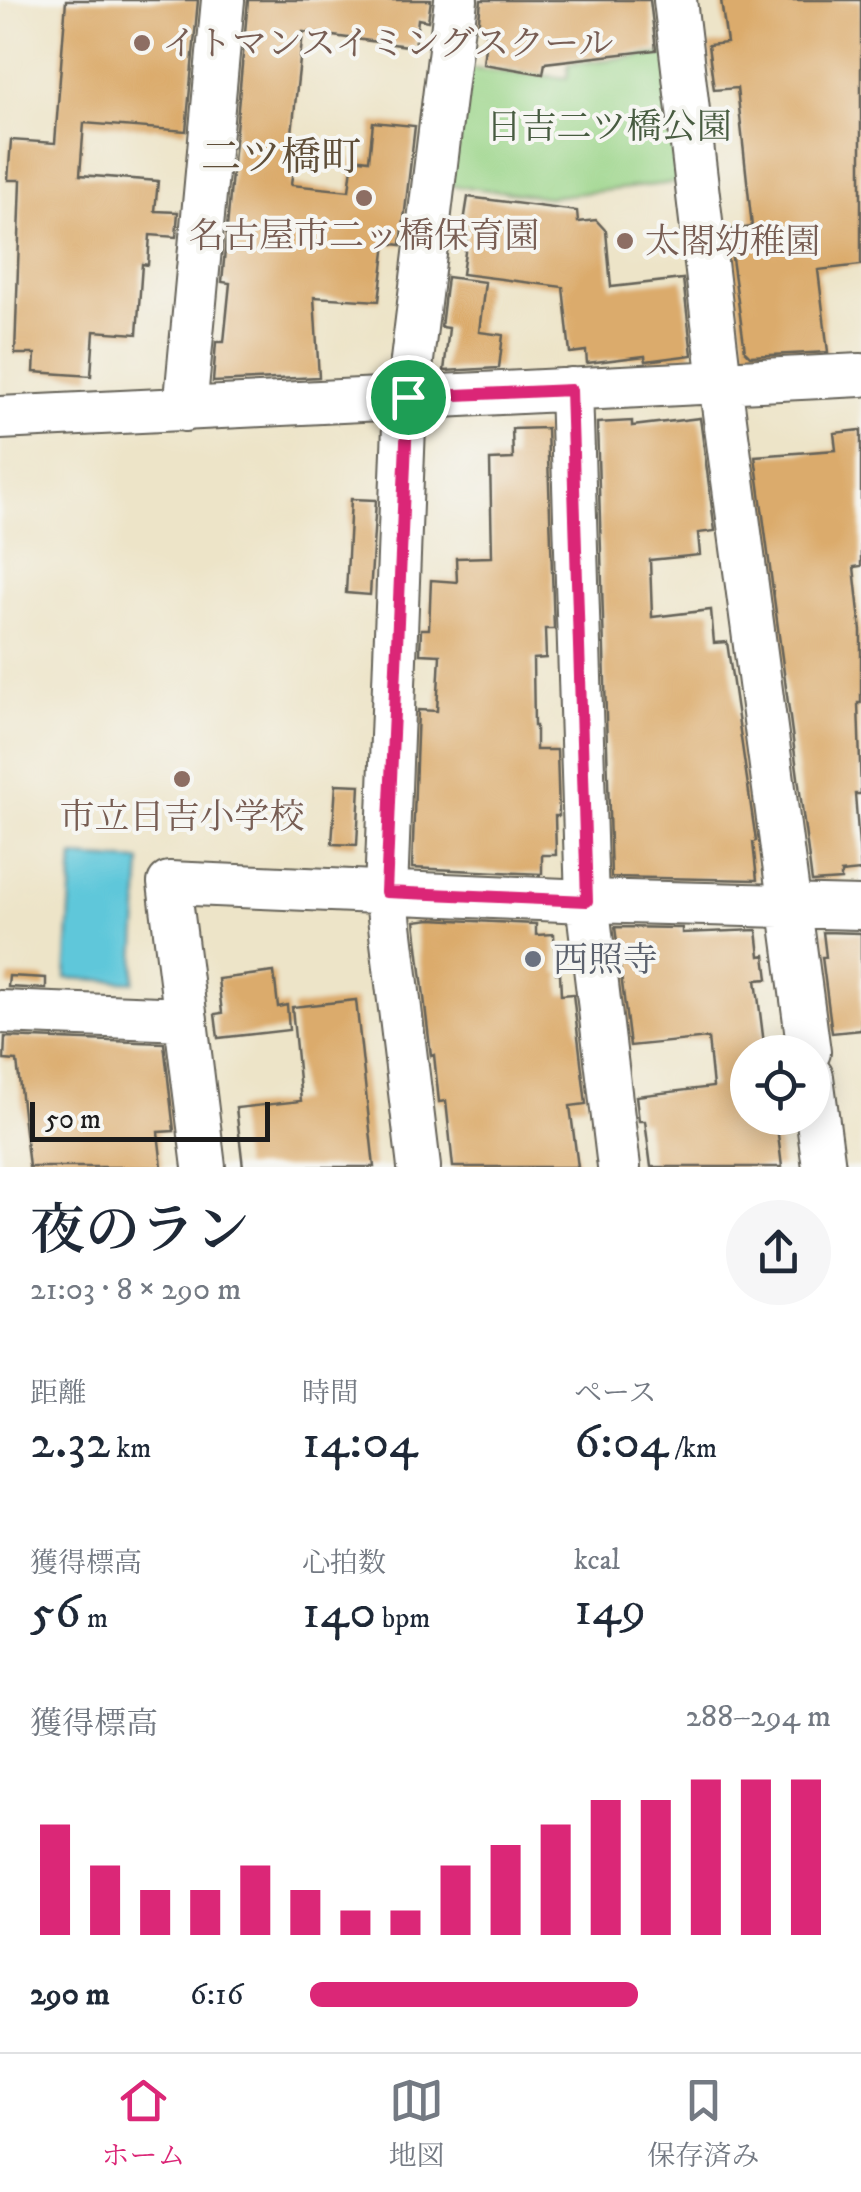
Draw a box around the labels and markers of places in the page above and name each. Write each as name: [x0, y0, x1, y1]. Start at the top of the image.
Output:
place label: イトマンスイミングスクール: [162, 23, 614, 67]
marker: イトマンスイミングスクール: [131, 32, 153, 54]
marker: 名古屋市二ッ橋保育園: [353, 187, 375, 209]
place label: 名古屋市二ッ橋保育園: [189, 215, 539, 259]
place label: 太閤幼稚園: [645, 221, 820, 265]
marker: 太閤幼稚園: [614, 230, 636, 252]
pin: [366, 355, 451, 440]
marker: 市立日吉小学校: [171, 768, 193, 790]
place label: 市立日吉小学校: [59, 796, 305, 840]
place label: 西照寺: [553, 939, 658, 983]
marker: 西照寺: [522, 948, 544, 970]

